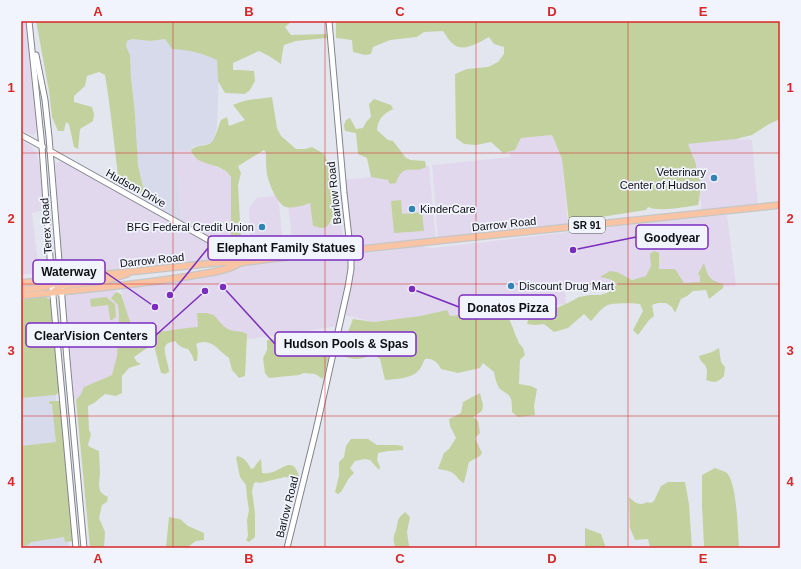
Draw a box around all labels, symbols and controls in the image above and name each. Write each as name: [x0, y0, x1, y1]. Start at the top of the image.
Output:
text: A: [93, 4, 103, 19]
text: B: [244, 4, 254, 19]
text: C: [395, 4, 405, 19]
text: D: [547, 4, 557, 19]
text: E: [699, 4, 708, 19]
text: 1: [7, 80, 15, 95]
text: 1: [786, 80, 794, 95]
street label: Barlow Road: [325, 161, 343, 225]
place label: Veterinary Center of Hudson: [620, 166, 706, 191]
street label: Hudson Drive: [104, 167, 168, 209]
marker: Veterinary Center of Hudson: [709, 173, 719, 183]
street label: Terex Road: [38, 198, 54, 254]
place label: KinderCare: [420, 203, 476, 215]
marker: KinderCare: [407, 204, 417, 214]
text: 2: [7, 211, 15, 226]
text: 2: [786, 211, 794, 226]
street label: Darrow Road: [471, 215, 537, 233]
road number: SR 91: [569, 217, 605, 233]
place label: BFG Federal Credit Union: [127, 221, 254, 233]
marker: BFG Federal Credit Union: [257, 222, 267, 232]
callout: Goodyear: [636, 225, 708, 249]
text: Goodyear: [644, 231, 700, 245]
callout: Elephant Family Statues: [208, 236, 363, 260]
text: Elephant Family Statues: [217, 241, 356, 255]
street label: Darrow Road: [119, 251, 185, 269]
callout: Waterway: [33, 260, 105, 284]
text: Waterway: [41, 265, 97, 279]
place label: Discount Drug Mart: [519, 280, 614, 292]
marker: Discount Drug Mart: [506, 281, 516, 291]
callout: Donatos Pizza: [459, 295, 556, 319]
text: Donatos Pizza: [467, 301, 549, 315]
callout: ClearVision Centers: [26, 323, 156, 347]
text: ClearVision Centers: [34, 329, 148, 343]
callout: Hudson Pools & Spas: [275, 332, 416, 356]
text: Hudson Pools & Spas: [284, 337, 409, 351]
text: 3: [7, 343, 15, 358]
text: 3: [786, 343, 794, 358]
text: 4: [7, 474, 15, 489]
text: 4: [786, 474, 794, 489]
street label: Barlow Road: [274, 475, 300, 539]
text: A: [93, 551, 103, 566]
text: B: [244, 551, 254, 566]
text: C: [395, 551, 405, 566]
text: D: [547, 551, 557, 566]
text: E: [699, 551, 708, 566]

